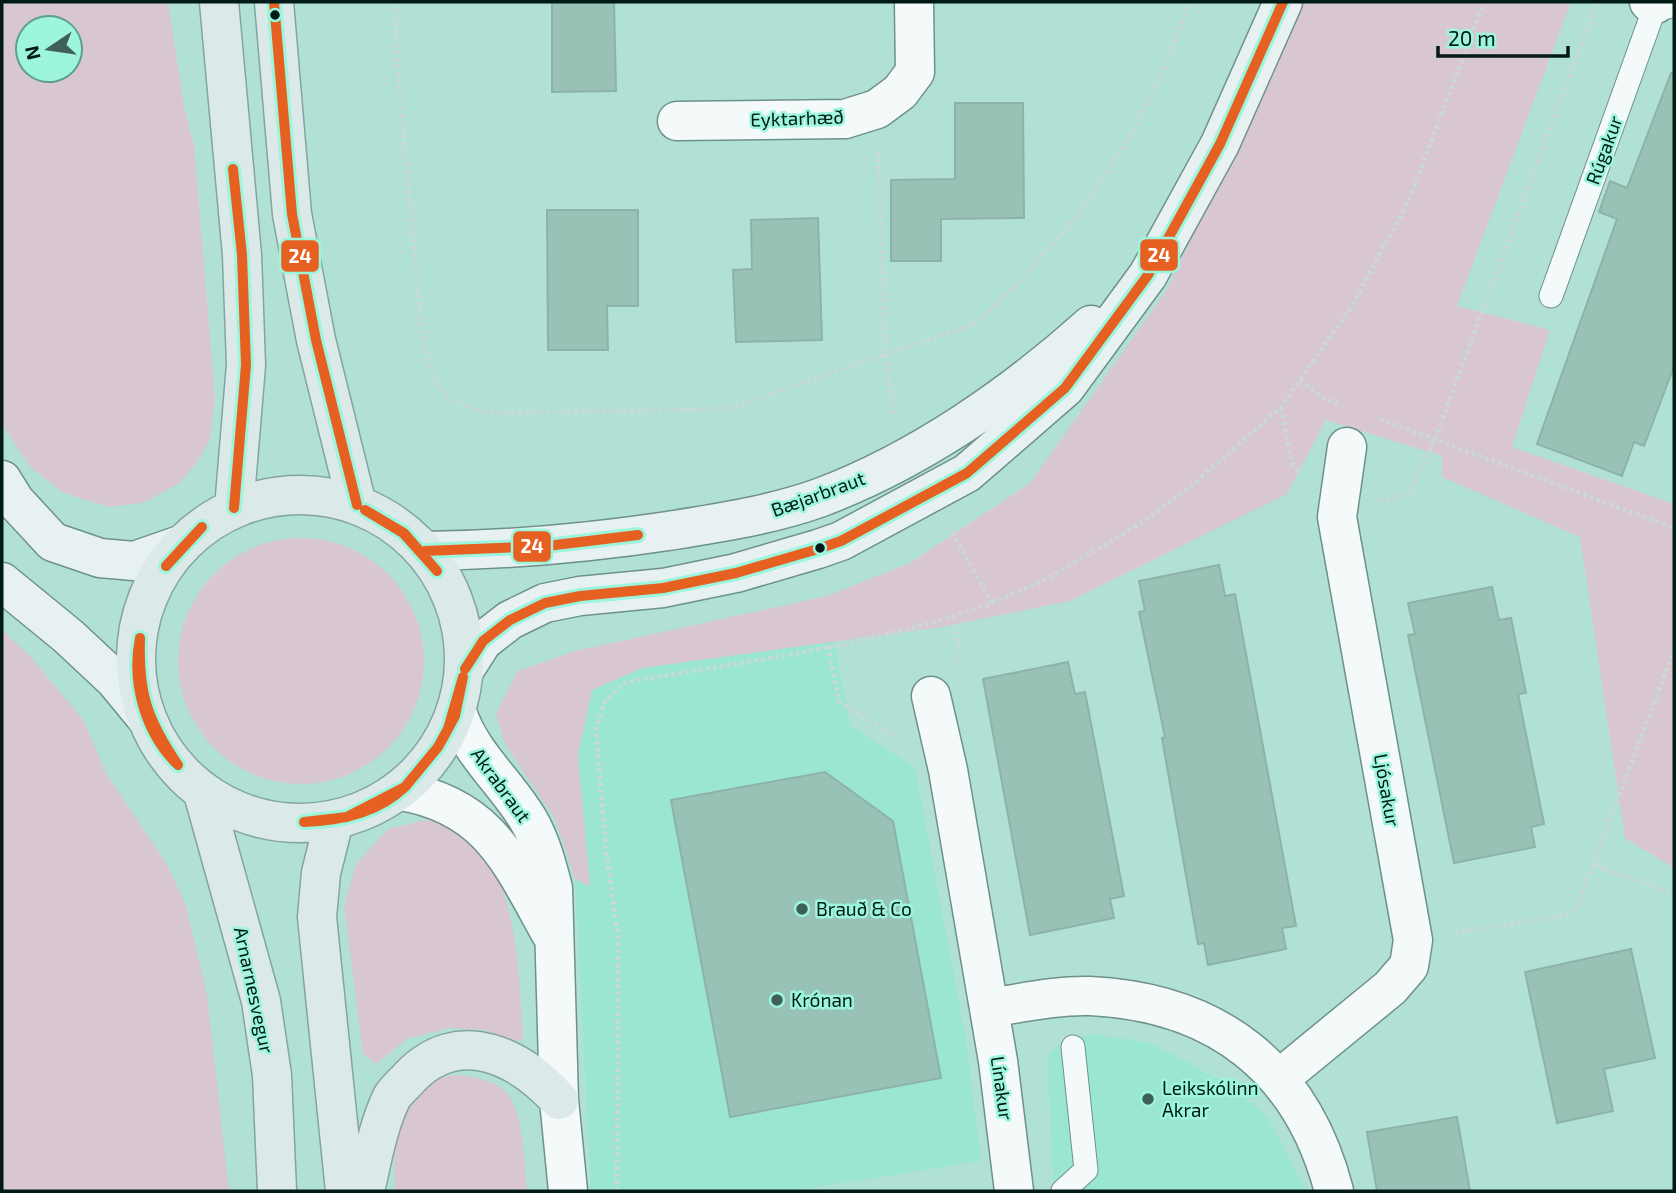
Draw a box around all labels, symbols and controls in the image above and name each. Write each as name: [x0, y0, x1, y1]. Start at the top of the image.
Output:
unlabelled marker: [268, 8, 282, 22]
north arrow: [14, 14, 84, 84]
scale bar: [1438, 14, 1568, 58]
text: 20 m: [1448, 25, 1496, 50]
text: N: [19, 44, 45, 62]
street label: Eyktarhæð: [750, 104, 844, 131]
street label: Rúgakur: [1580, 112, 1627, 187]
line badge: 24: [1139, 238, 1179, 272]
line badge: 24: [280, 239, 320, 273]
text: 24: [1147, 243, 1171, 266]
text: 24: [288, 244, 312, 267]
street label: Bæjarbraut: [768, 466, 868, 521]
line badge: 24: [512, 530, 552, 563]
text: 24: [520, 534, 544, 557]
unlabelled marker: [813, 541, 827, 555]
street label: Akrabraut: [467, 743, 536, 826]
street label: Ljósakur: [1370, 752, 1405, 828]
place label: Brauð & Co: [816, 897, 912, 920]
marker: Brauð & Co: [794, 901, 810, 917]
street label: Arnarnesvegur: [230, 925, 279, 1056]
place label: Krónan: [791, 988, 853, 1011]
marker: Krónan: [769, 992, 785, 1008]
street label: Línakur: [987, 1055, 1018, 1122]
place label: Leikskólinn Akrar: [1162, 1076, 1259, 1121]
marker: Leikskólinn Akrar: [1140, 1091, 1156, 1107]

